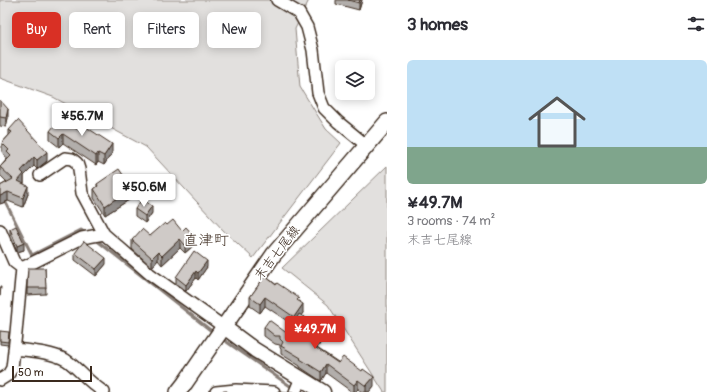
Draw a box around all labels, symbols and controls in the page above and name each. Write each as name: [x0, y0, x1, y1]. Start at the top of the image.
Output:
chip: Buy: [12, 12, 61, 48]
chip: Rent: [69, 12, 125, 48]
chip: Filters: [133, 12, 199, 48]
chip: New: [207, 12, 261, 48]
icon: filters: [685, 13, 707, 35]
text: 3 homes: [407, 14, 468, 35]
map controls: [335, 60, 375, 100]
button: layers: [335, 60, 375, 100]
icon: home: [521, 86, 593, 158]
pin: ¥56.7M: [49, 103, 115, 137]
text: ¥56.7M: [61, 108, 103, 124]
pin: ¥50.6M: [111, 174, 177, 208]
text: ¥50.6M: [122, 179, 166, 195]
text: ¥49.7M: [407, 192, 462, 213]
text: 3 rooms · 74 m²: [407, 213, 495, 229]
street label: 末吉七尾線: [251, 222, 304, 284]
district label: 直津町: [183, 231, 229, 250]
text: 末吉七尾線: [407, 232, 472, 248]
pin: ¥49.7M: [282, 316, 348, 350]
text: ¥49.7M: [294, 321, 336, 337]
scale bar: [12, 364, 92, 383]
text: 50 m: [18, 366, 44, 379]

